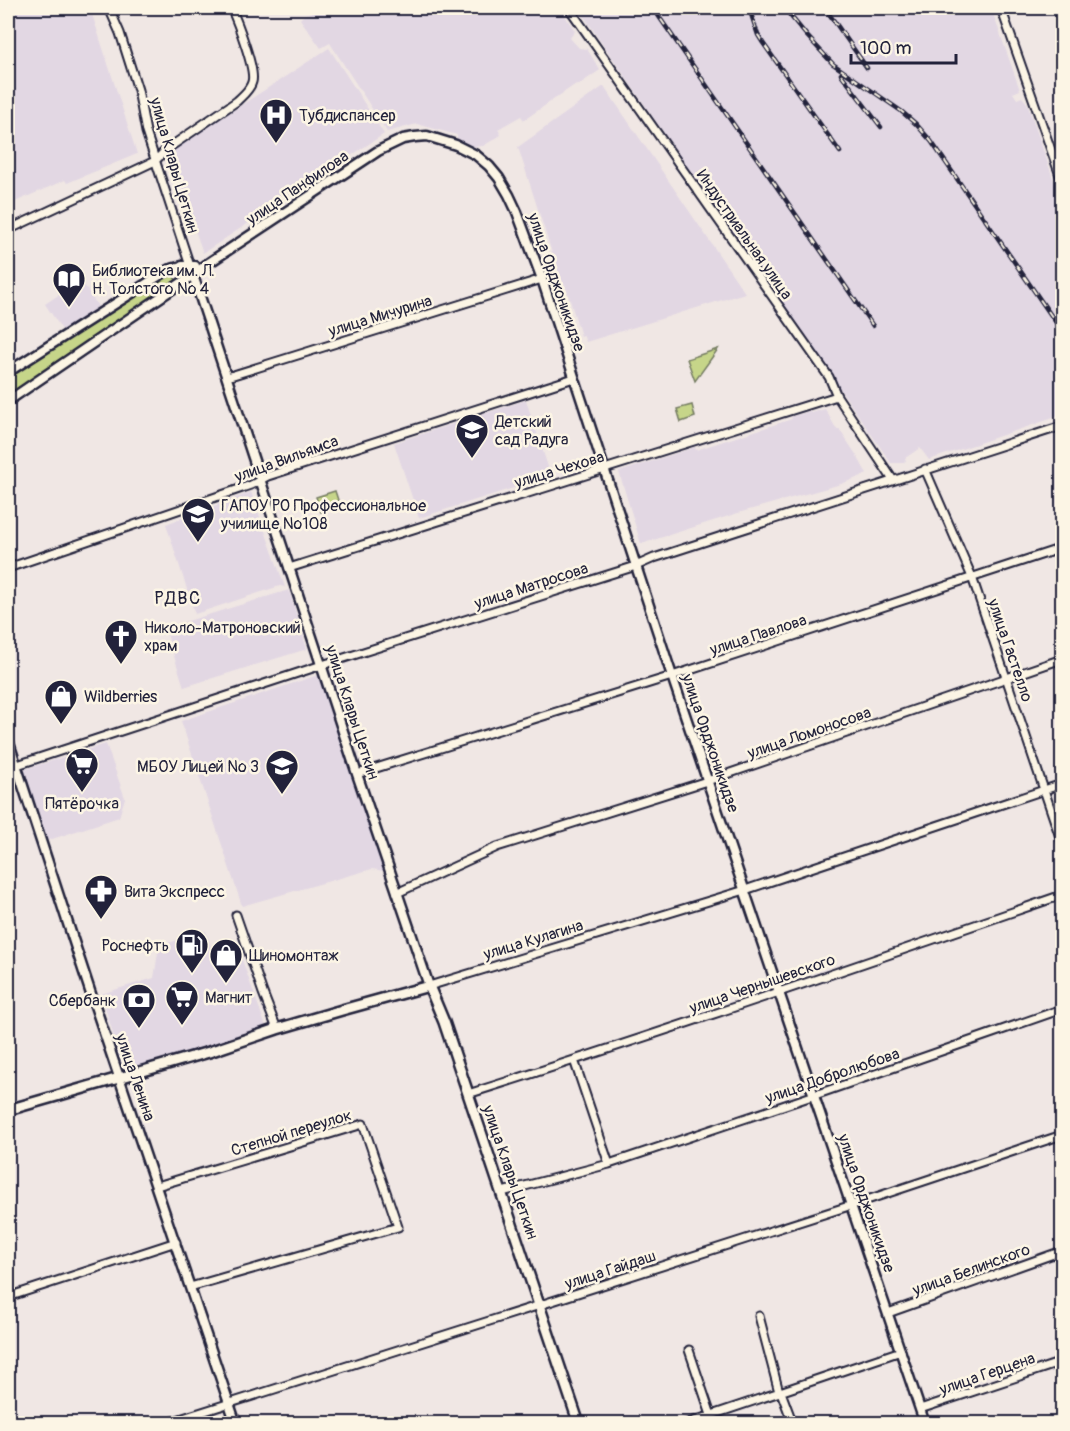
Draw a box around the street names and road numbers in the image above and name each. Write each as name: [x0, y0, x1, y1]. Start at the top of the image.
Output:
street label: улица Клары Цеткин: [145, 94, 203, 235]
street label: улица Панфилова: [242, 146, 353, 230]
street label: Индустриальная улица: [692, 166, 797, 303]
street label: улица Орджоникидзе: [523, 210, 589, 354]
street label: улица Мичурина: [325, 291, 434, 341]
street label: улица Вильямса: [231, 431, 341, 487]
street label: улица Чехова: [511, 447, 607, 493]
street label: улица Матросова: [471, 558, 591, 614]
street label: улица Гастелло: [983, 595, 1037, 705]
street label: улица Павлова: [706, 610, 809, 660]
street label: улица Клары Цеткин: [321, 642, 383, 782]
street label: улица Орджоникидзе: [677, 671, 743, 815]
street label: улица Ломоносова: [744, 702, 874, 764]
street label: улица Кулагина: [480, 915, 586, 965]
street label: улица Чернышевского: [686, 949, 838, 1019]
street label: улица Ленина: [110, 1030, 159, 1124]
street label: улица Добролюбова: [762, 1044, 902, 1109]
street label: улица Клары Цеткин: [477, 1102, 542, 1242]
street label: Степной переулок: [228, 1105, 354, 1161]
street label: улица Орджоникидзе: [833, 1131, 899, 1275]
street label: улица Белинского: [909, 1239, 1033, 1301]
street label: улица Гайдаш: [561, 1246, 658, 1294]
street label: улица Герцена: [936, 1348, 1038, 1400]

